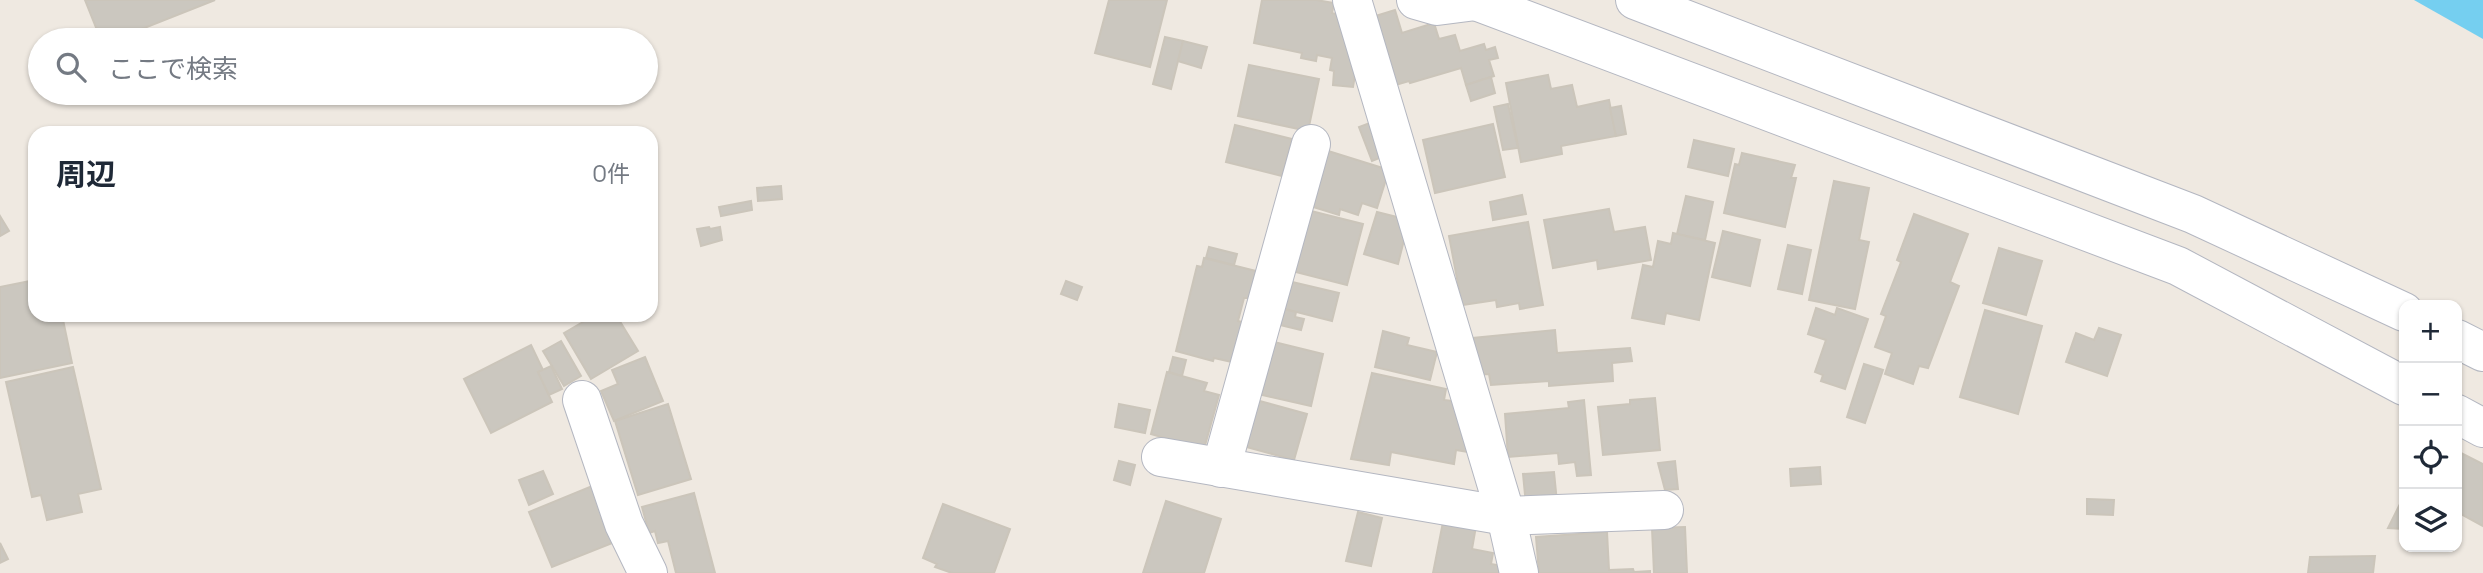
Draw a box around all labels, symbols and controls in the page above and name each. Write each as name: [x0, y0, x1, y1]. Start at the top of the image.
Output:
search box: [28, 28, 658, 105]
icon: search: [52, 48, 90, 86]
text: ここで検索: [108, 52, 238, 86]
text: 周辺: [56, 155, 116, 194]
text: 0件: [592, 159, 630, 189]
map controls: [2399, 300, 2462, 552]
button: +: [2399, 300, 2462, 363]
button: −: [2399, 363, 2462, 426]
button: locate: [2399, 426, 2462, 489]
button: layers: [2399, 489, 2462, 552]

